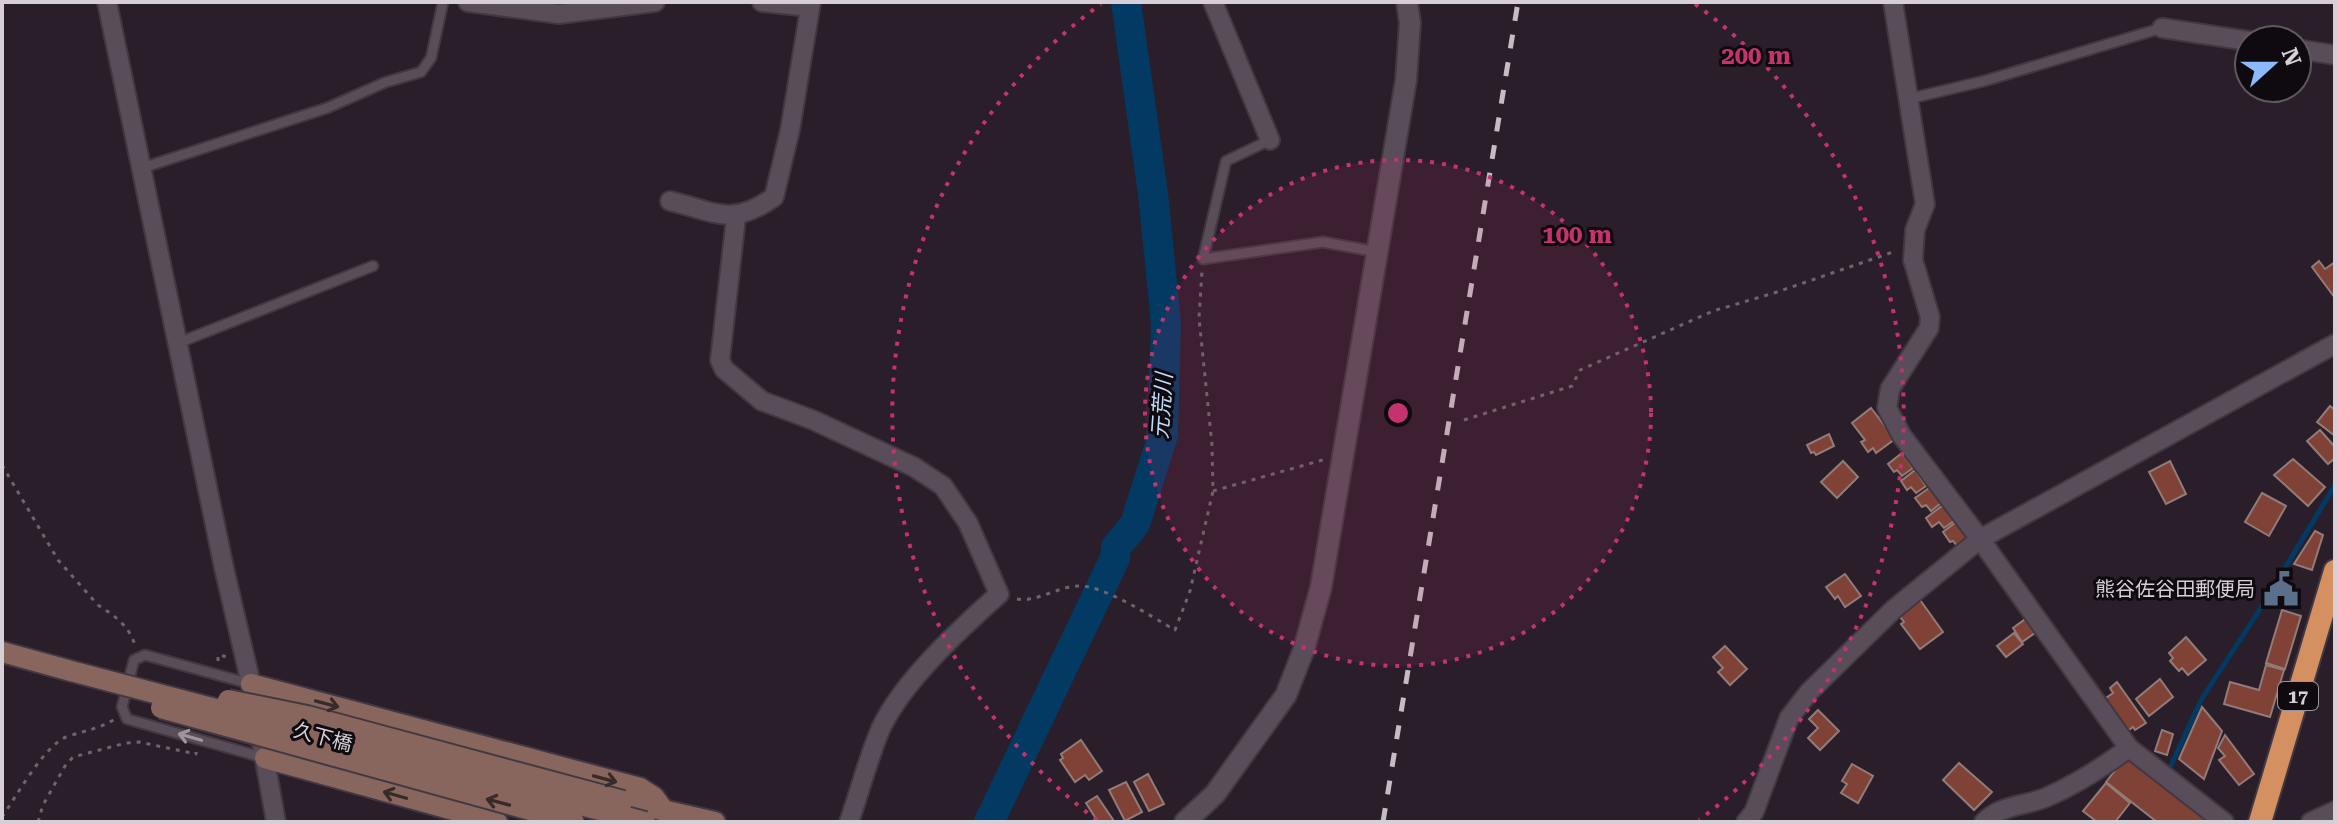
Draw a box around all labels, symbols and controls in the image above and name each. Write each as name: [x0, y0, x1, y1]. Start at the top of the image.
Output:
north arrow: [2233, 24, 2313, 104]
text: 200 m: [1721, 42, 1791, 70]
text: N: [2276, 45, 2306, 69]
text: 100 m: [1542, 221, 1612, 249]
water label: 元荒川: [1147, 370, 1177, 440]
centre of rings: [1384, 399, 1412, 427]
public building icon: 熊谷佐谷田郵便局: [2262, 570, 2300, 608]
place label: 熊谷佐谷田郵便局: [2095, 577, 2255, 601]
road number: 17: [2278, 682, 2318, 710]
one-way arrow: [313, 697, 339, 712]
street label: 久下橋: [291, 718, 355, 756]
one-way arrow: [177, 729, 203, 744]
one-way arrow: [592, 772, 617, 787]
one-way arrow: [383, 786, 409, 801]
one-way arrow: [486, 793, 512, 808]

